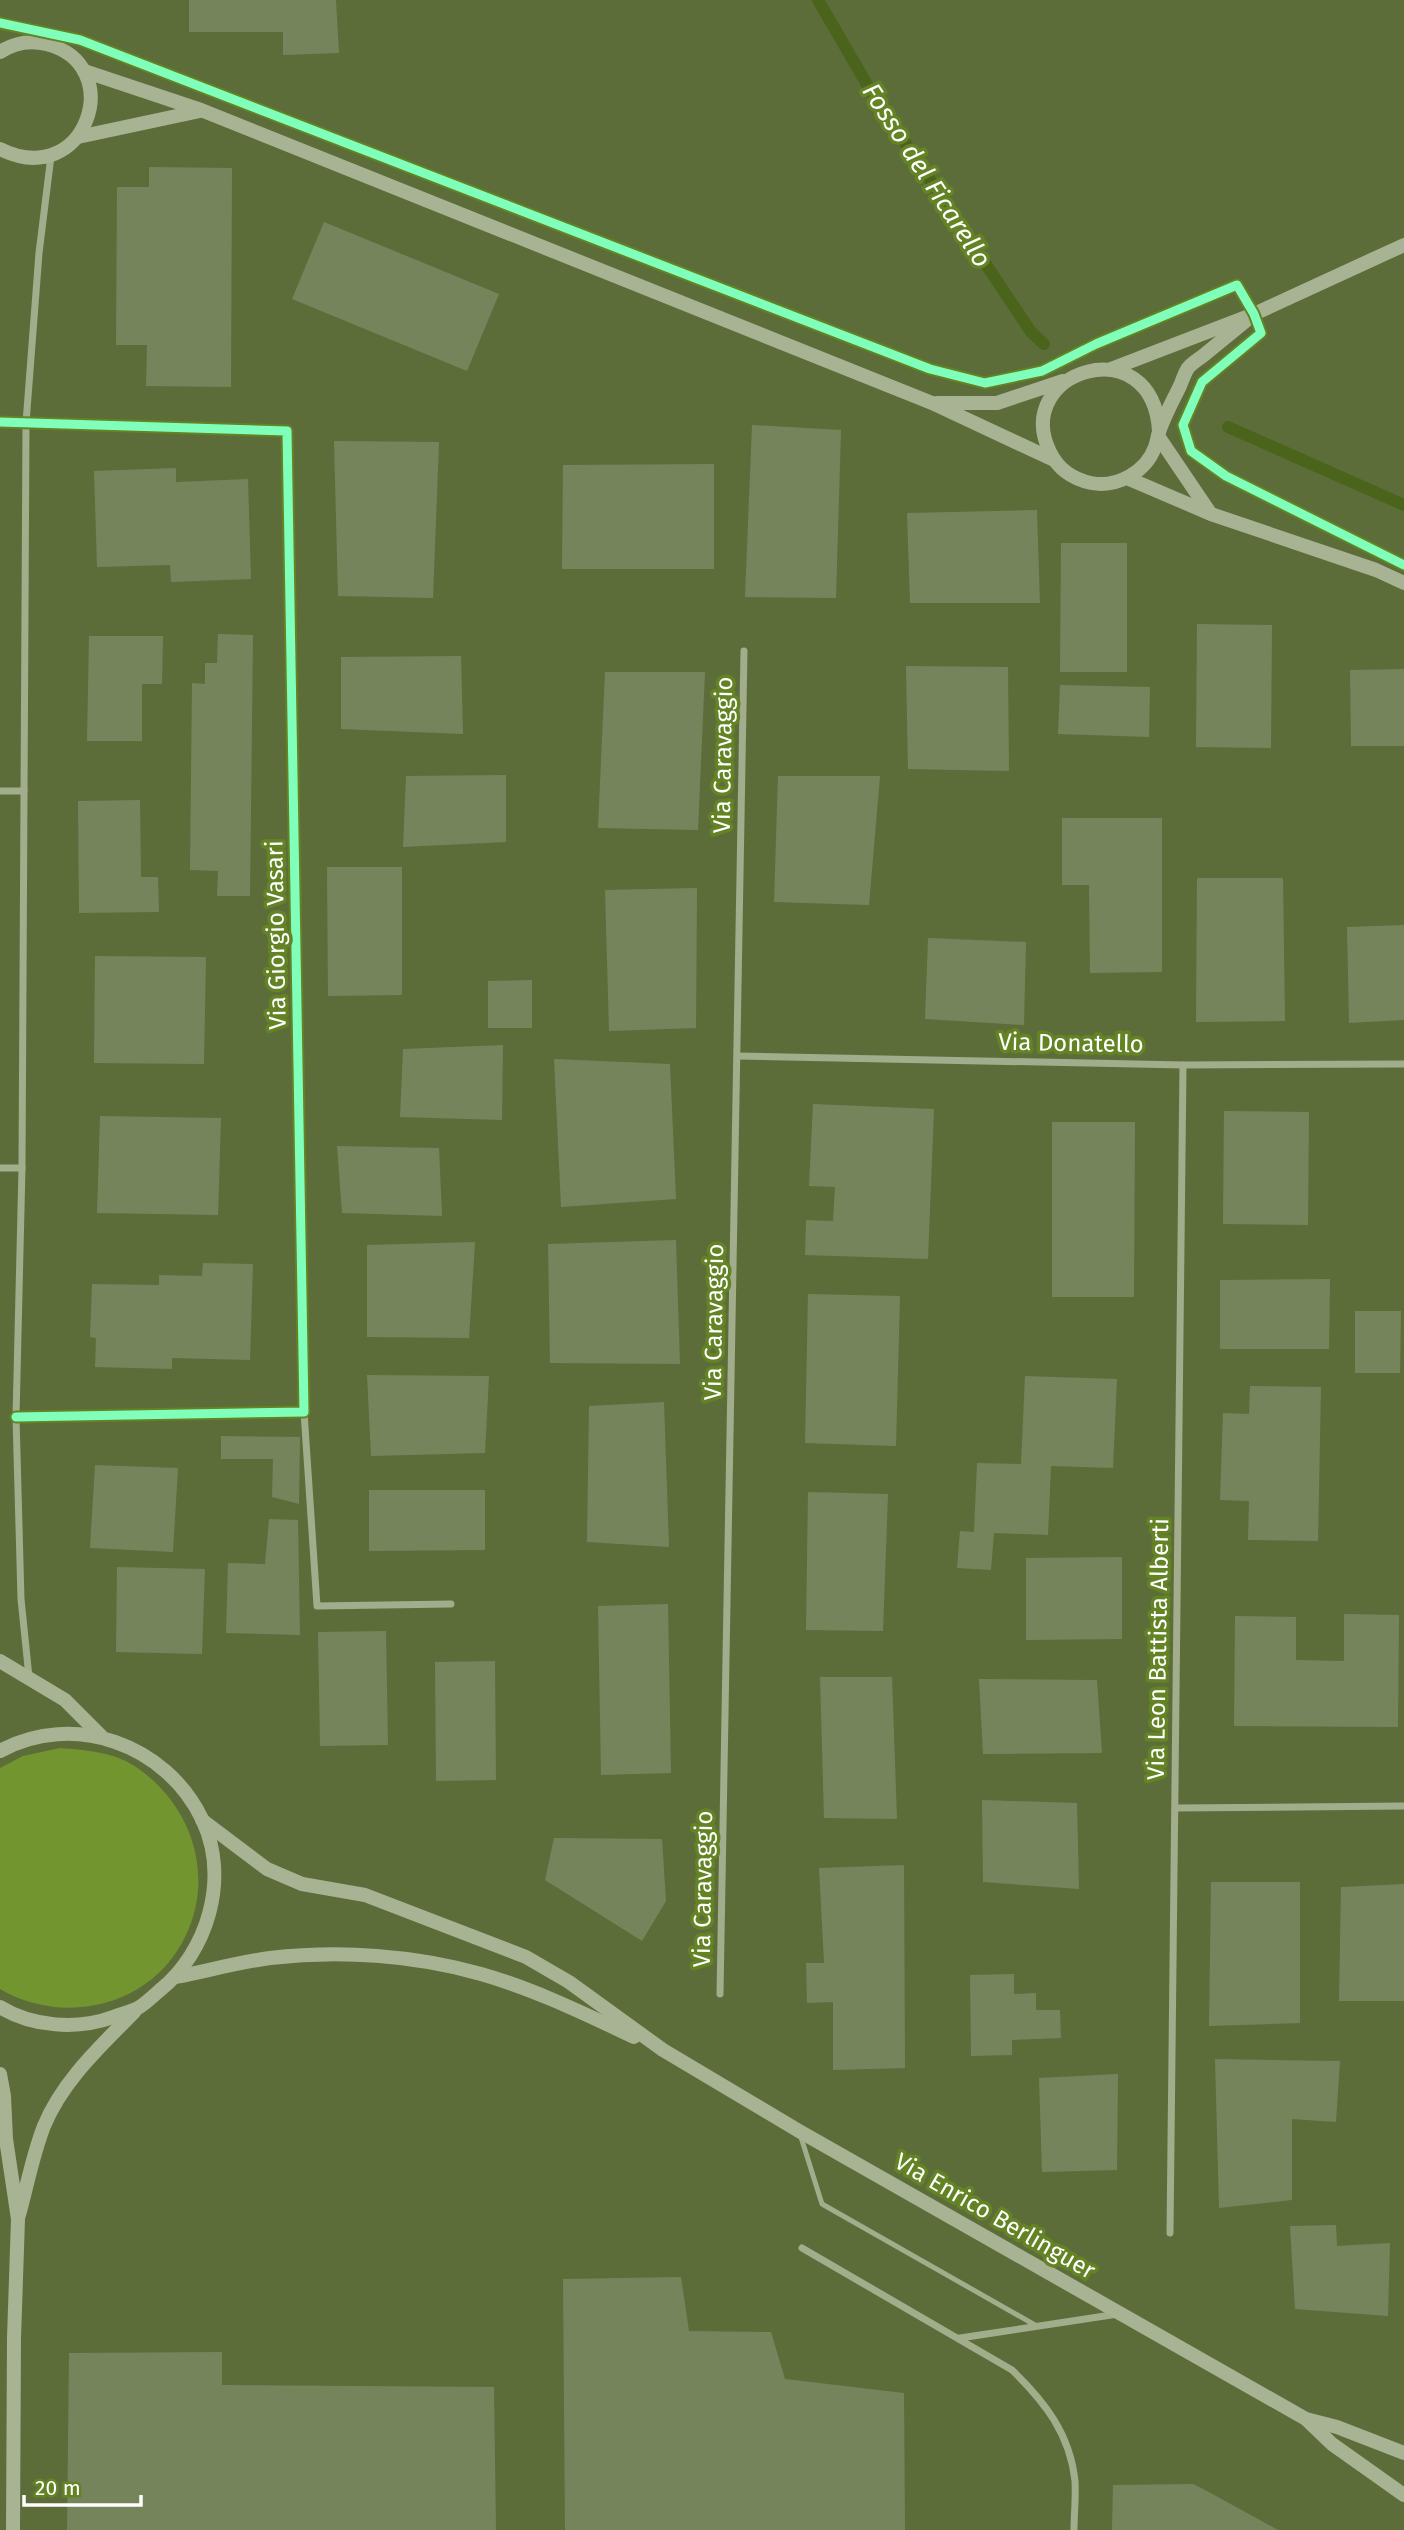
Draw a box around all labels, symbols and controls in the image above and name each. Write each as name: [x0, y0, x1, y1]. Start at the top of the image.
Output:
water label: Fosso del Ficarello: [856, 77, 998, 273]
street label: Via Caravaggio: [708, 676, 738, 834]
street label: Via Giorgio Vasari: [260, 840, 292, 1030]
street label: Via Donatello: [998, 1028, 1144, 1058]
street label: Via Caravaggio: [699, 1243, 729, 1401]
street label: Via Leon Battista Alberti: [1142, 1518, 1174, 1780]
street label: Via Caravaggio: [688, 1810, 718, 1968]
street label: Via Enrico Berlinguer: [890, 2147, 1101, 2285]
scale bar: [24, 2464, 142, 2508]
text: 20 m: [35, 2475, 81, 2501]

